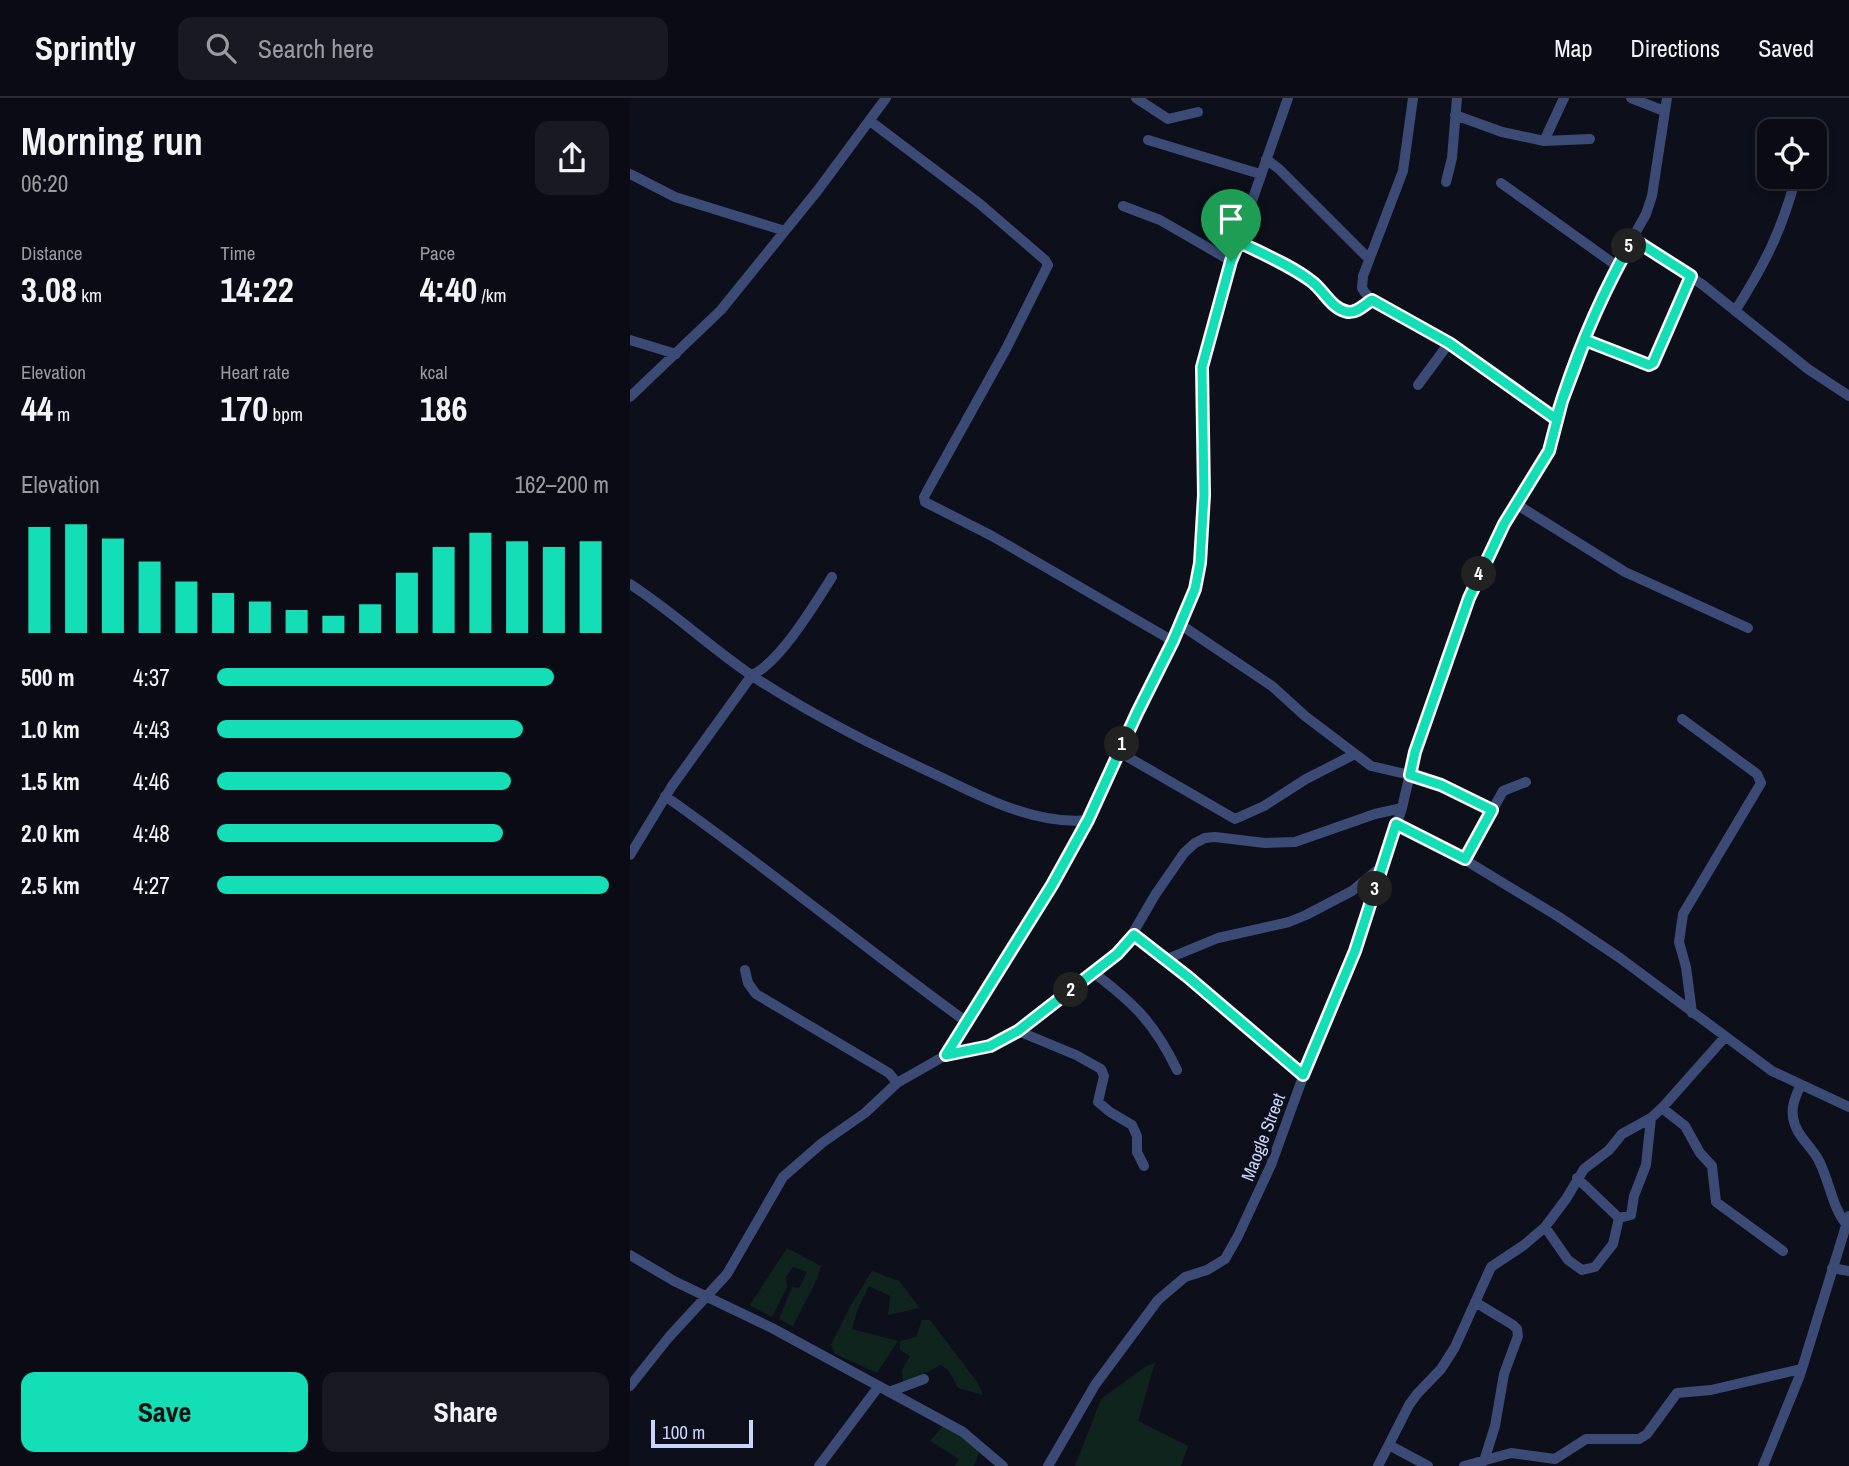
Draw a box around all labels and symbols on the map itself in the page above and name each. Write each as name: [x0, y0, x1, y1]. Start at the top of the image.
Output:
pin: [1201, 189, 1261, 261]
pin: 5: [1612, 228, 1646, 264]
pin: 4: [1462, 556, 1496, 592]
pin: 1: [1105, 726, 1140, 762]
pin: 3: [1358, 872, 1392, 906]
pin: 2: [1054, 972, 1088, 1008]
street label: Maogle Street: [1235, 1090, 1291, 1184]
scale bar: [651, 1417, 752, 1449]

